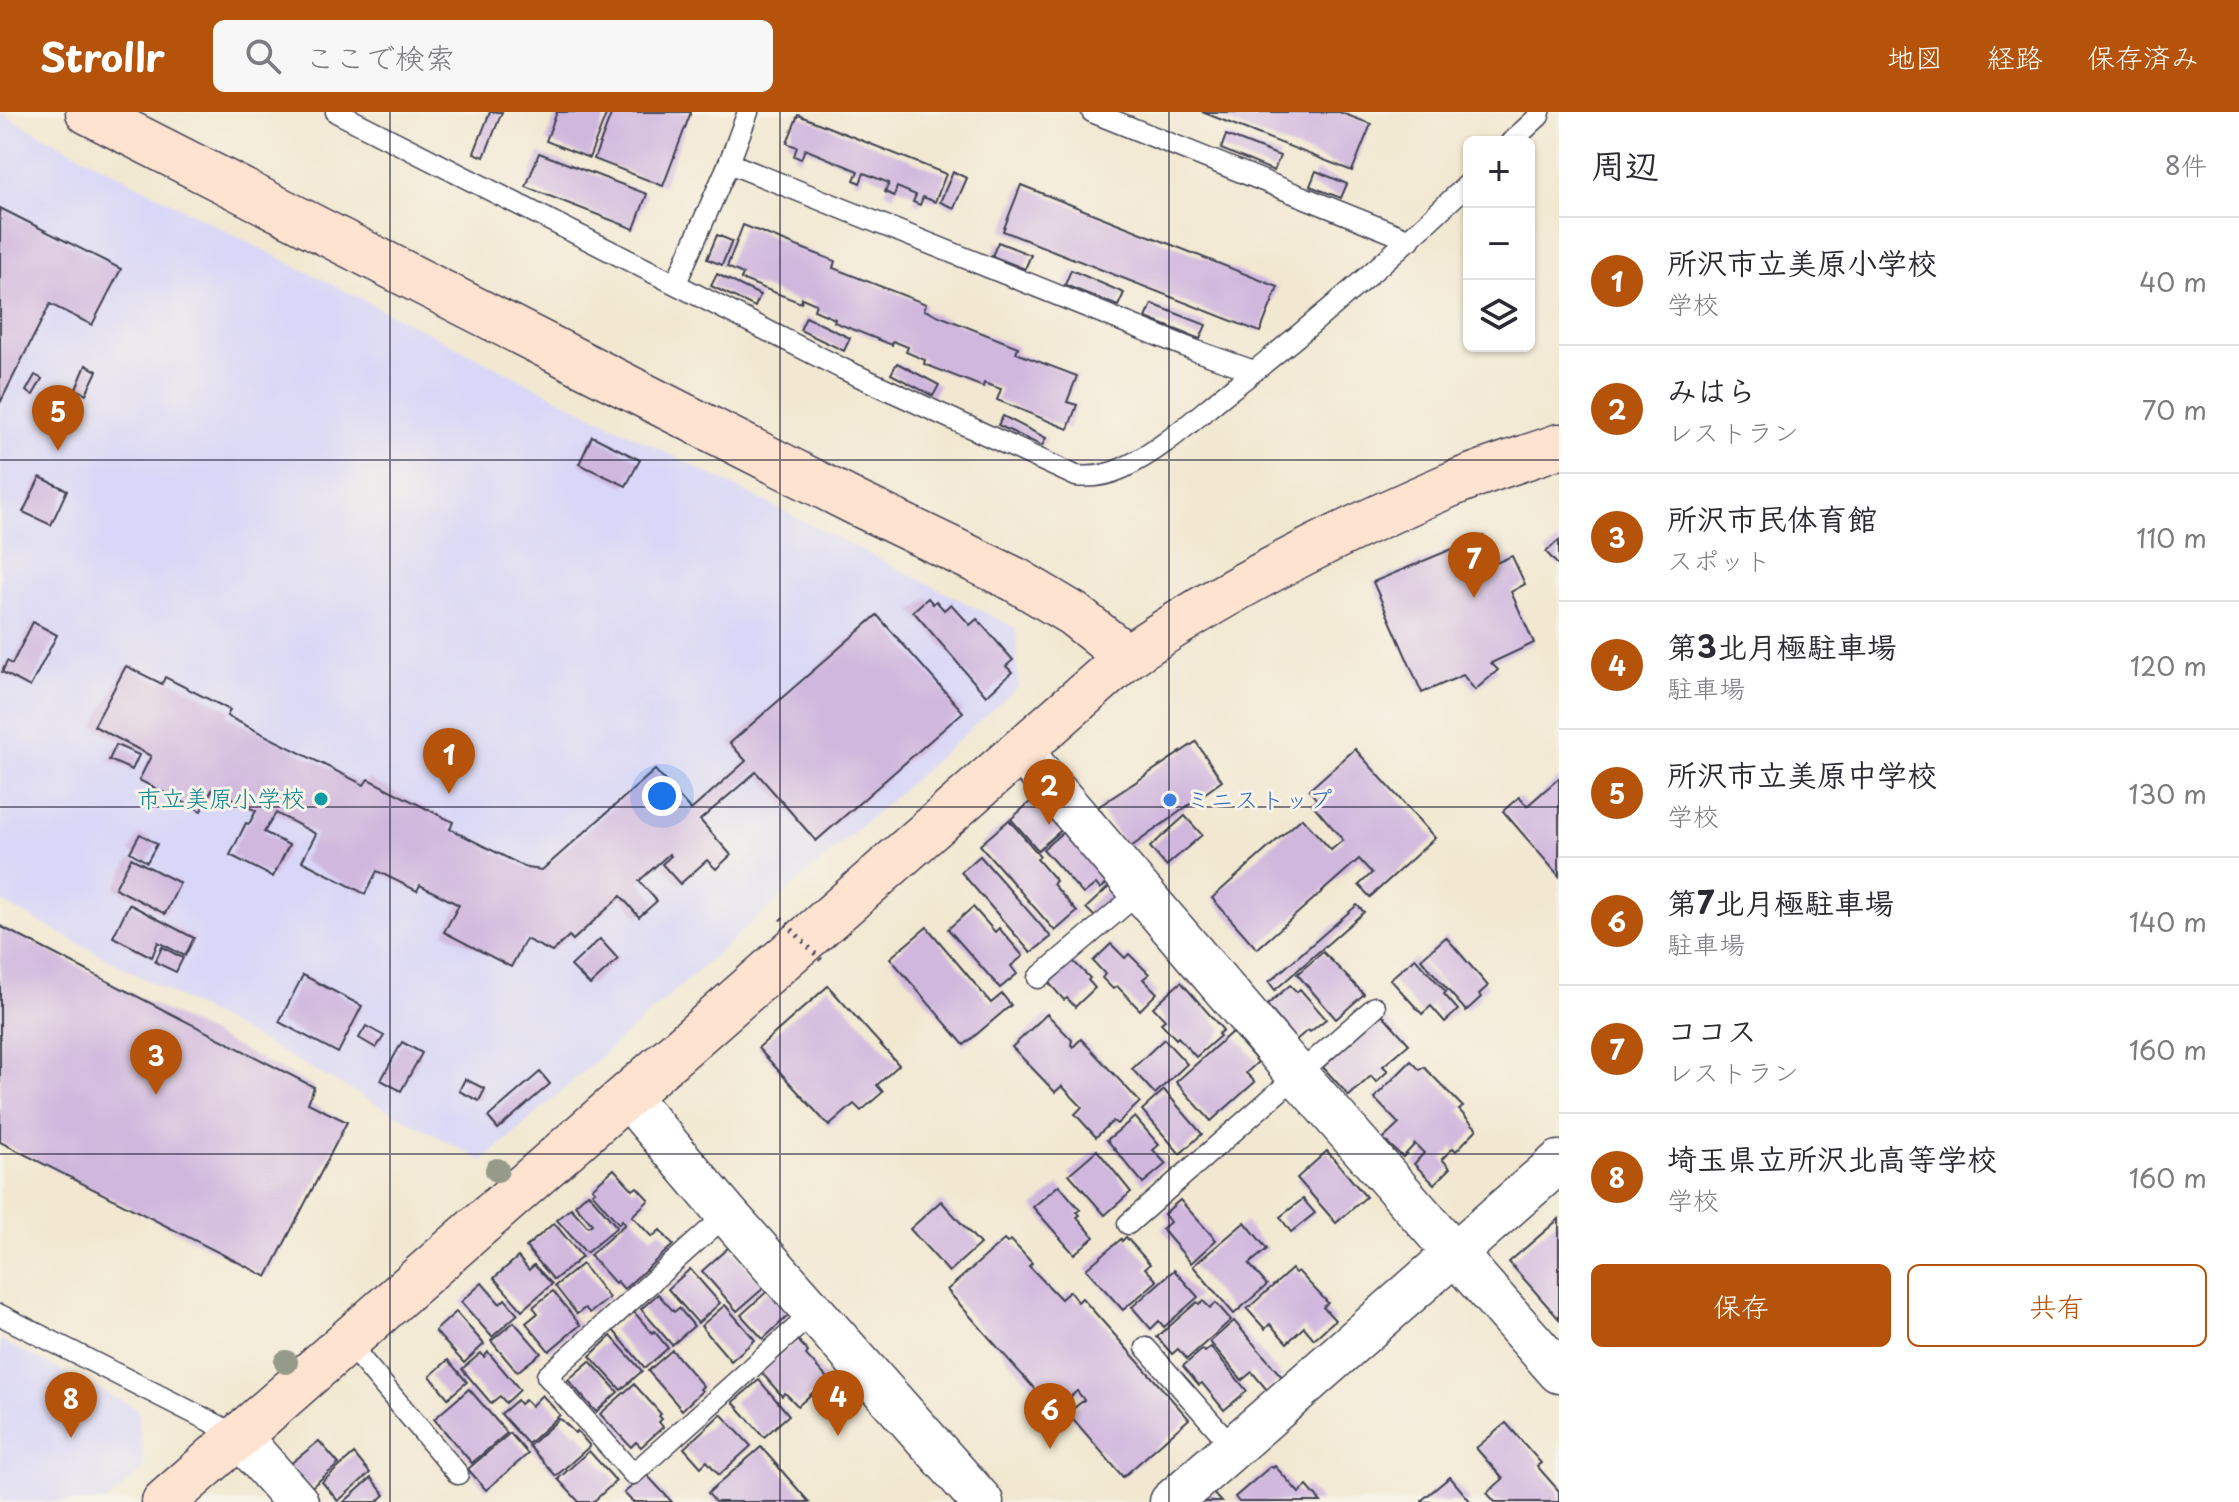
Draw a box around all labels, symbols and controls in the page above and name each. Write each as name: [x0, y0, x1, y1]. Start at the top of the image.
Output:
search box: [213, 20, 773, 92]
text: Strollr: [40, 28, 165, 85]
icon: search: [241, 34, 285, 78]
text: ここで検索: [305, 34, 455, 79]
text: 地図: [1887, 35, 1943, 78]
text: 経路: [1987, 35, 2043, 78]
text: 保存済み: [2087, 35, 2199, 78]
map controls: [1463, 136, 1535, 352]
button: +: [1463, 136, 1535, 208]
text: 周辺: [1591, 138, 1659, 190]
text: 8件: [2165, 145, 2207, 184]
button: −: [1463, 208, 1535, 280]
text: 所沢市立美原小学校: [1667, 239, 1937, 284]
text: 1: [1611, 262, 1623, 301]
text: 40 m: [2139, 262, 2207, 301]
button: layers: [1463, 280, 1535, 352]
text: 学校: [1667, 284, 1719, 323]
text: みはら: [1667, 367, 1757, 412]
pin: 5: [32, 385, 84, 451]
text: 2: [1608, 390, 1626, 429]
text: 70 m: [2142, 390, 2207, 429]
text: レストラン: [1667, 412, 1799, 451]
text: 所沢市民体育館: [1667, 495, 1877, 540]
text: 3: [1608, 518, 1626, 557]
text: 110 m: [2136, 518, 2207, 557]
pin: 7: [1448, 532, 1500, 598]
text: スポット: [1667, 540, 1771, 579]
text: 第3北月極駐車場: [1667, 623, 1897, 668]
text: 4: [1608, 646, 1626, 685]
text: 120 m: [2130, 646, 2207, 685]
text: 駐車場: [1667, 668, 1745, 707]
pin: 1: [423, 728, 475, 794]
text: 所沢市立美原中学校: [1667, 751, 1937, 796]
pin: 2: [1023, 759, 1075, 825]
text: 5: [1609, 774, 1625, 813]
text: 130 m: [2128, 774, 2207, 813]
your location: [642, 776, 682, 816]
place label: 市立美原小学校: [137, 779, 305, 815]
place label: ミニストップ: [1186, 780, 1332, 816]
marker: 市立美原小学校: [312, 790, 330, 808]
marker: ミニストップ: [1161, 791, 1179, 809]
text: 学校: [1667, 796, 1719, 835]
text: 第7北月極駐車場: [1667, 879, 1894, 924]
text: 6: [1608, 902, 1626, 941]
text: 140 m: [2129, 902, 2207, 941]
text: 駐車場: [1667, 924, 1745, 963]
text: ココス: [1667, 1007, 1757, 1052]
pin: 3: [130, 1029, 182, 1095]
text: 7: [1610, 1030, 1624, 1069]
text: 160 m: [2129, 1030, 2207, 1069]
text: レストラン: [1667, 1052, 1799, 1091]
text: 埼玉県立所沢北高等学校: [1667, 1135, 1997, 1180]
text: 8: [1609, 1158, 1625, 1197]
text: 160 m: [2129, 1158, 2207, 1197]
text: 学校: [1667, 1180, 1719, 1219]
button: 保存: [1591, 1264, 1891, 1347]
button: 共有: [1907, 1264, 2207, 1347]
pin: 4: [812, 1370, 864, 1436]
pin: 8: [45, 1372, 97, 1438]
pin: 6: [1024, 1383, 1076, 1449]

